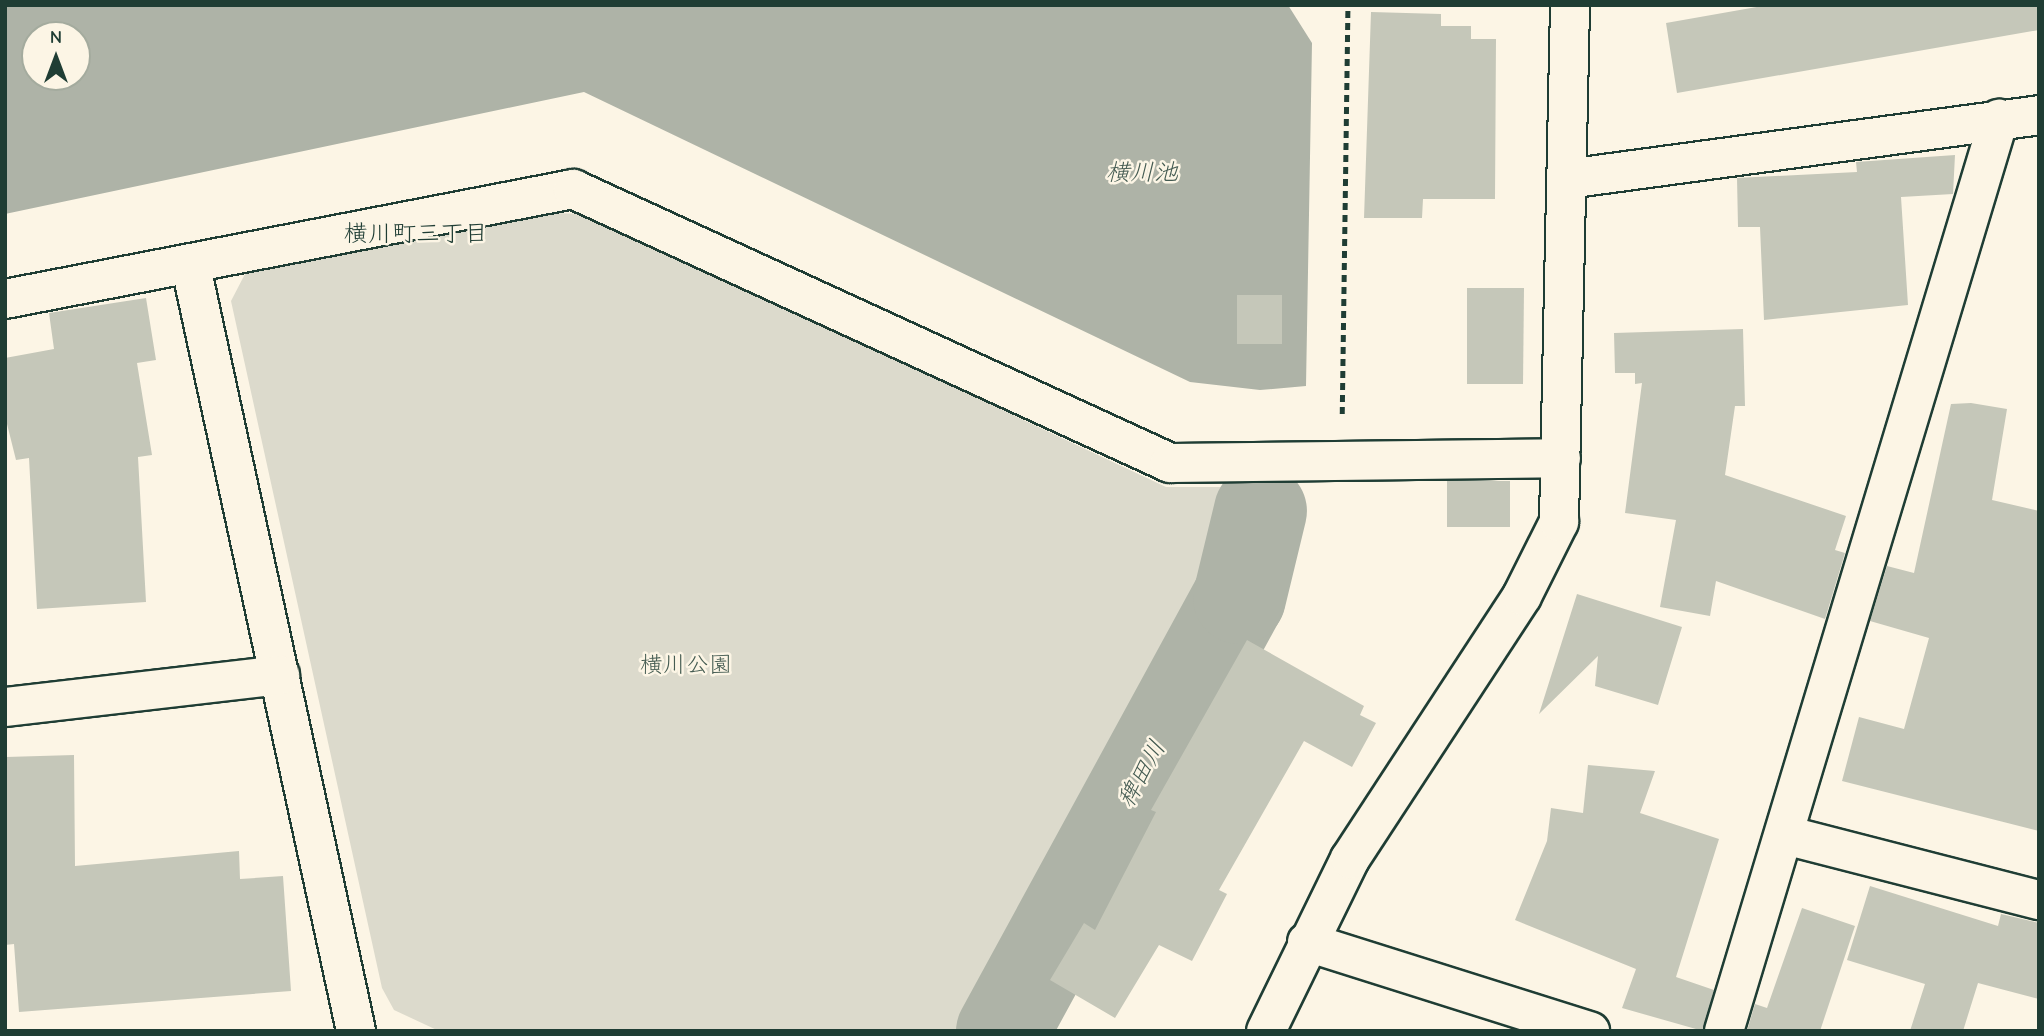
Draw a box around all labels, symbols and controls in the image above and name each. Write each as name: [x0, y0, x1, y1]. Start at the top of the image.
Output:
north arrow: [21, 21, 91, 91]
text: N: [50, 26, 62, 48]
water label: 横川池: [1106, 159, 1178, 187]
district label: 横川町三丁目: [344, 220, 488, 248]
park label: 横川公園: [640, 651, 732, 679]
water label: 稗田川: [1112, 736, 1172, 812]

